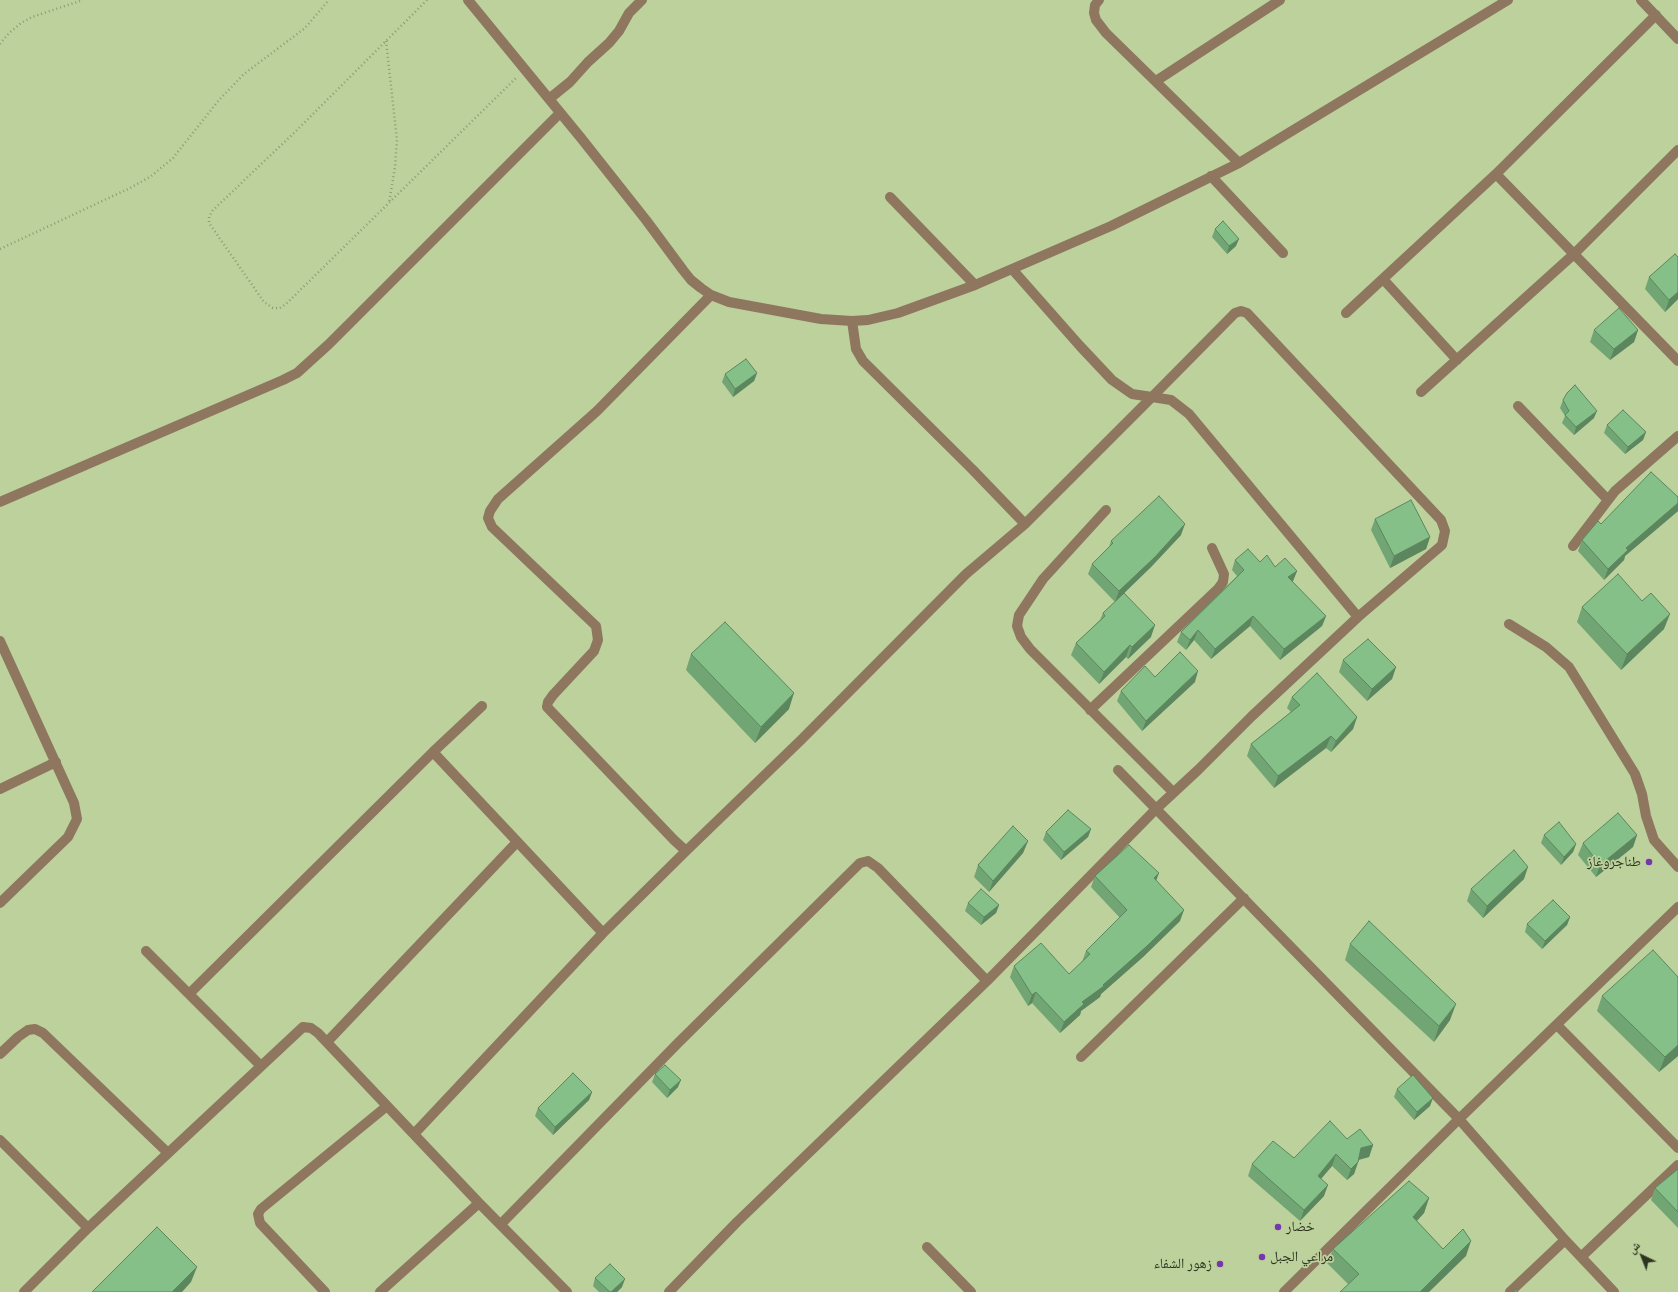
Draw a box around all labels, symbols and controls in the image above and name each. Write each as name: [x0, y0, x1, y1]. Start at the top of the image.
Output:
place label: طناجروغاز: [1587, 854, 1641, 870]
marker: طناجروغاز: [1644, 857, 1654, 867]
place label: خضار: [1286, 1219, 1315, 1235]
marker: خضار: [1273, 1222, 1283, 1232]
north arrow: [1622, 1236, 1662, 1276]
text: ش: [1625, 1238, 1643, 1256]
place label: مراعي الجبل: [1270, 1249, 1333, 1265]
marker: مراعي الجبل: [1257, 1252, 1267, 1262]
place label: زهور الشفاء: [1154, 1256, 1212, 1272]
marker: زهور الشفاء: [1215, 1259, 1225, 1269]

